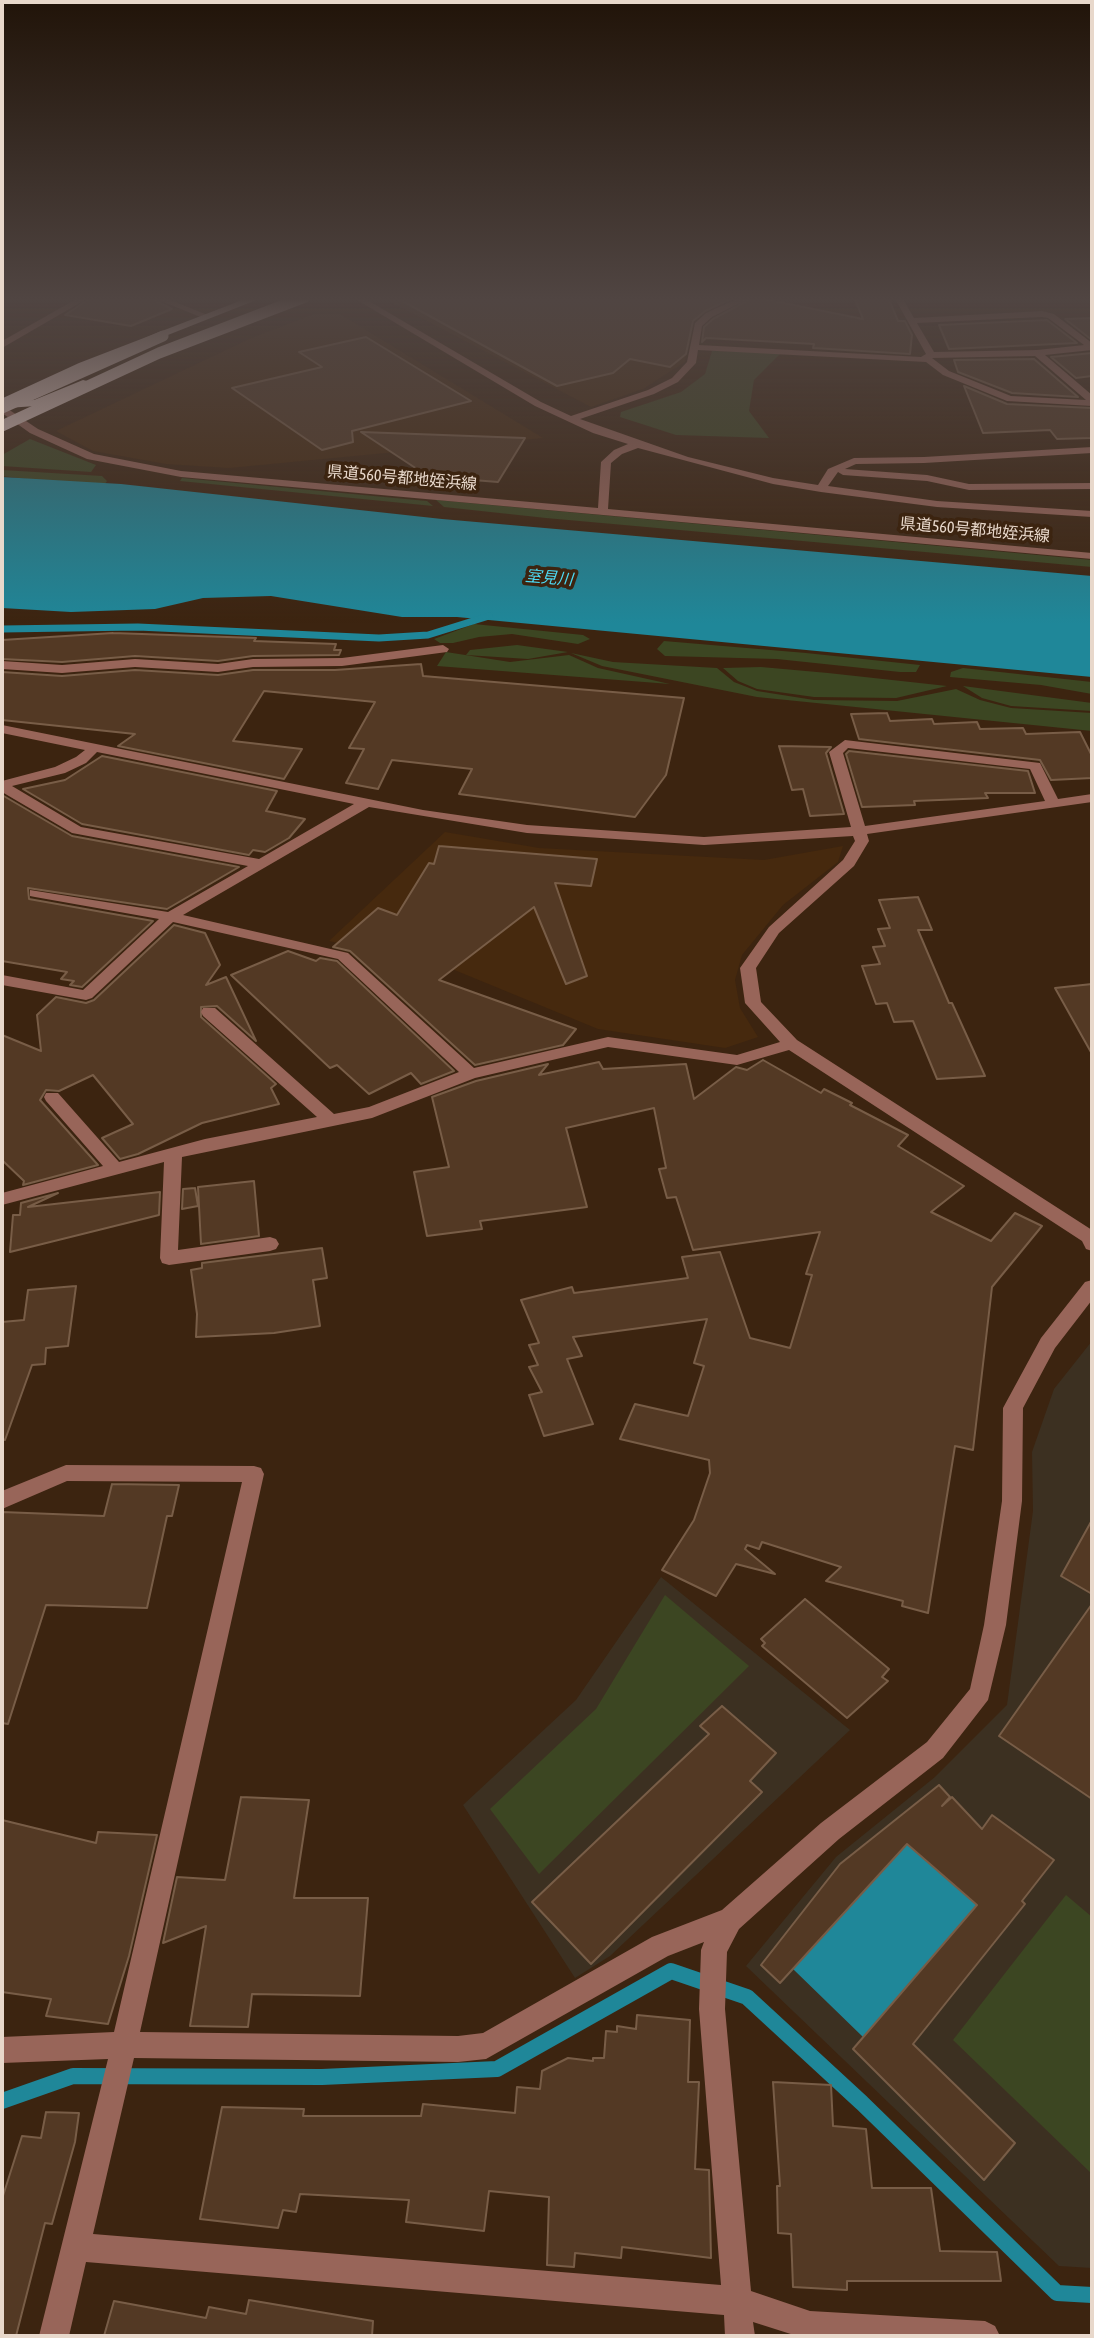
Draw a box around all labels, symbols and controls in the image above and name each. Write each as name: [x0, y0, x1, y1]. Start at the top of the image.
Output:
street label: 県道560号都地姪浜線: [326, 462, 478, 494]
street label: 県道560号都地姪浜線: [899, 514, 1051, 546]
water label: 室見川: [524, 566, 574, 590]

